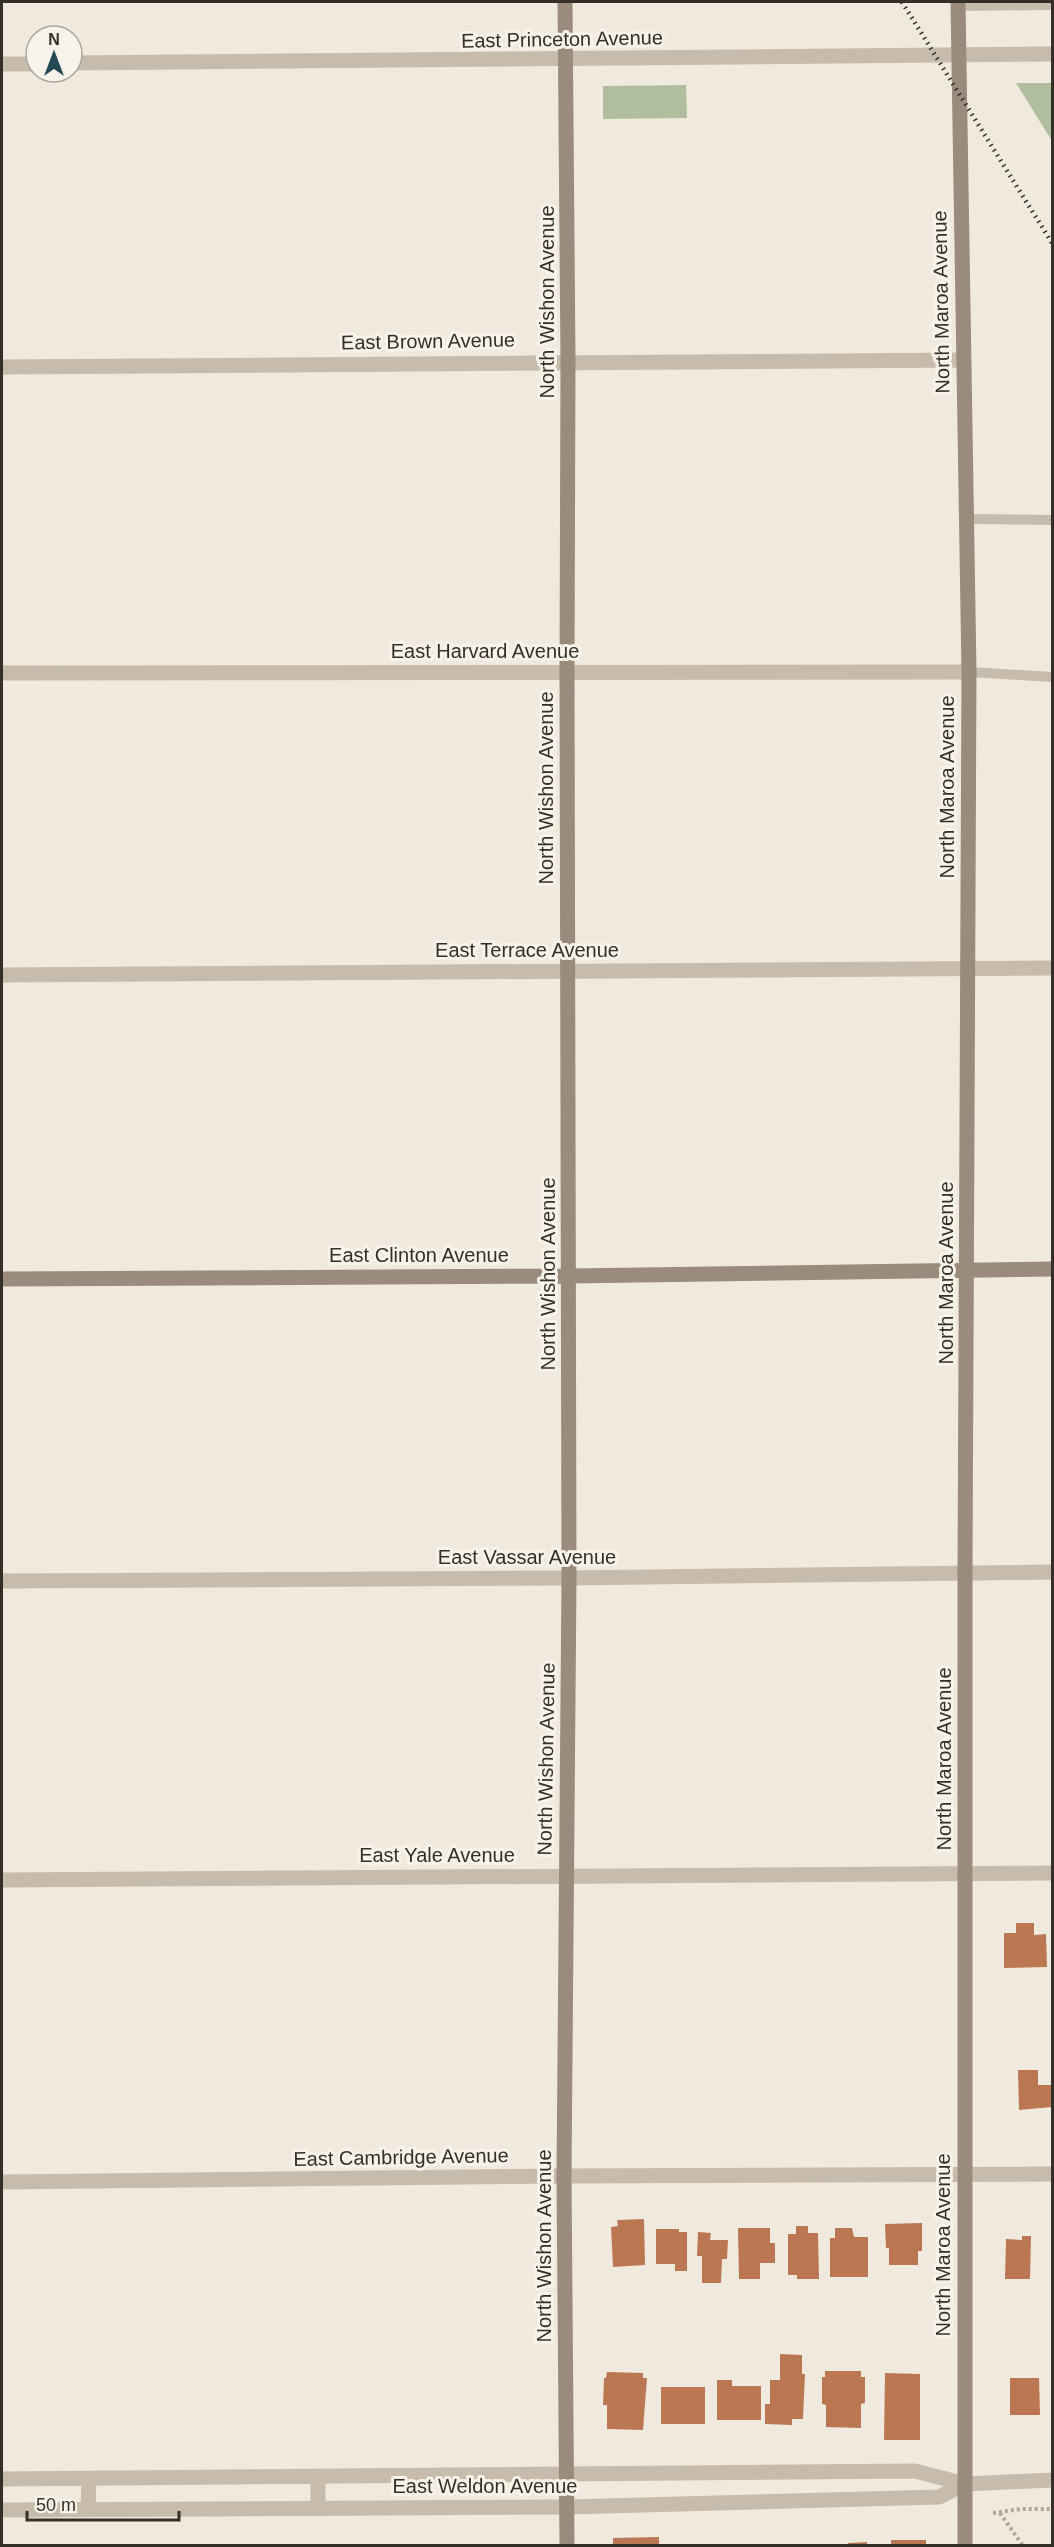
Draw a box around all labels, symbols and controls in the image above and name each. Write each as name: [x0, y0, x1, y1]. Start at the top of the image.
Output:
north arrow: [24, 24, 84, 84]
street label: East Princeton Avenue: [461, 26, 663, 52]
text: N: [48, 31, 60, 48]
street label: North Wishon Avenue: [536, 205, 558, 399]
street label: North Maroa Avenue: [928, 210, 954, 394]
street label: East Brown Avenue: [341, 328, 515, 354]
street label: East Harvard Avenue: [391, 640, 579, 662]
street label: North Wishon Avenue: [535, 691, 557, 885]
street label: North Maroa Avenue: [936, 695, 958, 879]
street label: East Terrace Avenue: [435, 939, 619, 961]
street label: North Wishon Avenue: [537, 1177, 559, 1371]
street label: North Maroa Avenue: [935, 1181, 957, 1365]
street label: East Clinton Avenue: [329, 1244, 509, 1266]
street label: East Vassar Avenue: [438, 1546, 616, 1568]
street label: North Wishon Avenue: [533, 1662, 559, 1856]
street label: North Maroa Avenue: [933, 1667, 955, 1851]
street label: East Yale Avenue: [359, 1844, 515, 1866]
street label: East Cambridge Avenue: [293, 2144, 509, 2170]
street label: North Wishon Avenue: [533, 2149, 555, 2343]
street label: North Maroa Avenue: [932, 2153, 954, 2337]
street label: East Weldon Avenue: [393, 2475, 577, 2497]
scale bar: [27, 2484, 178, 2522]
text: 50 m: [36, 2495, 76, 2515]

